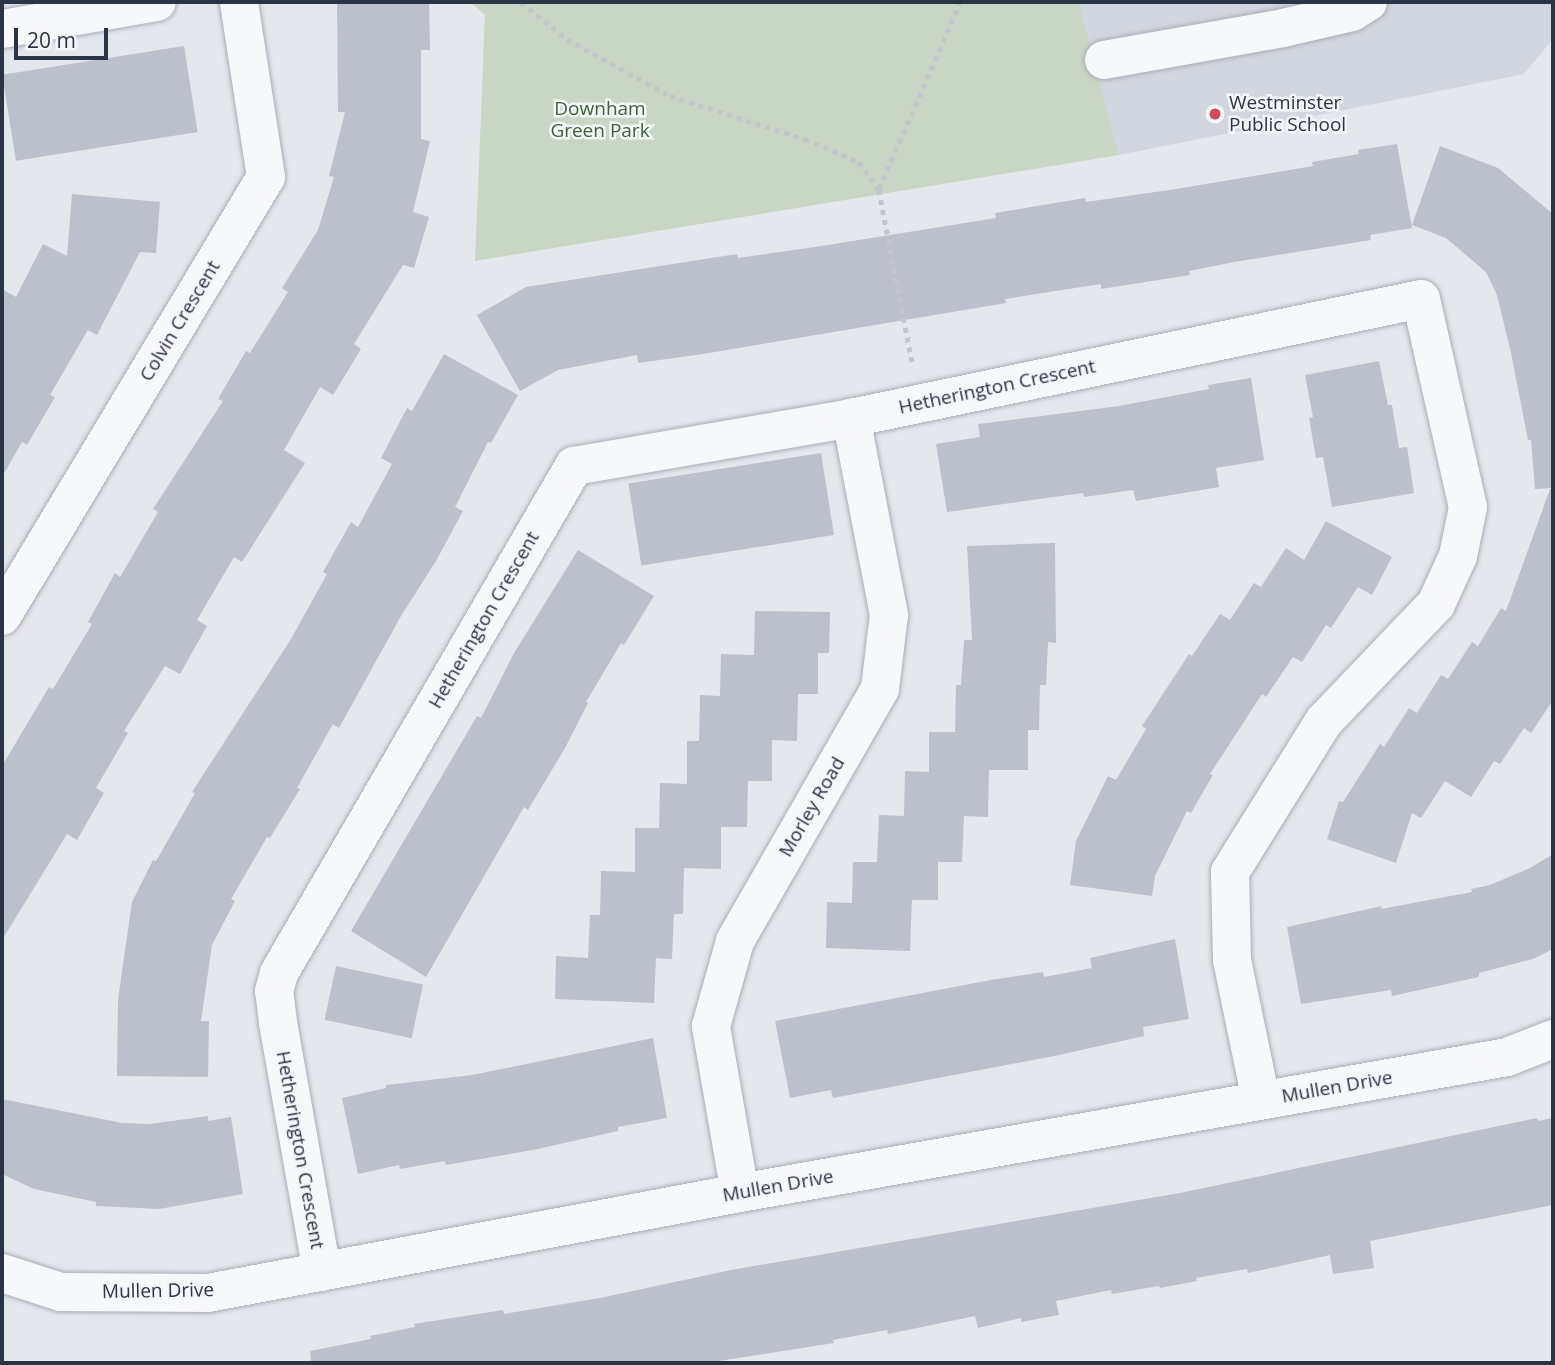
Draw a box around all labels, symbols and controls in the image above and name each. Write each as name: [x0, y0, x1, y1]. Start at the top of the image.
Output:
scale bar: [18, 14, 112, 58]
text: 20 m: [27, 26, 76, 54]
place label: Westminster Public School: [1229, 92, 1346, 136]
park label: Downham Green Park: [550, 98, 650, 142]
marker: Westminster Public School: [1207, 106, 1223, 122]
street label: Colvin Crescent: [135, 257, 225, 385]
street label: Hetherington Crescent: [896, 355, 1098, 419]
street label: Hetherington Crescent: [424, 527, 544, 713]
street label: Morley Road: [774, 753, 850, 861]
street label: Hetherington Crescent: [271, 1049, 329, 1251]
street label: Mullen Drive: [1280, 1066, 1394, 1108]
street label: Mullen Drive: [721, 1165, 835, 1207]
street label: Mullen Drive: [102, 1279, 214, 1303]

